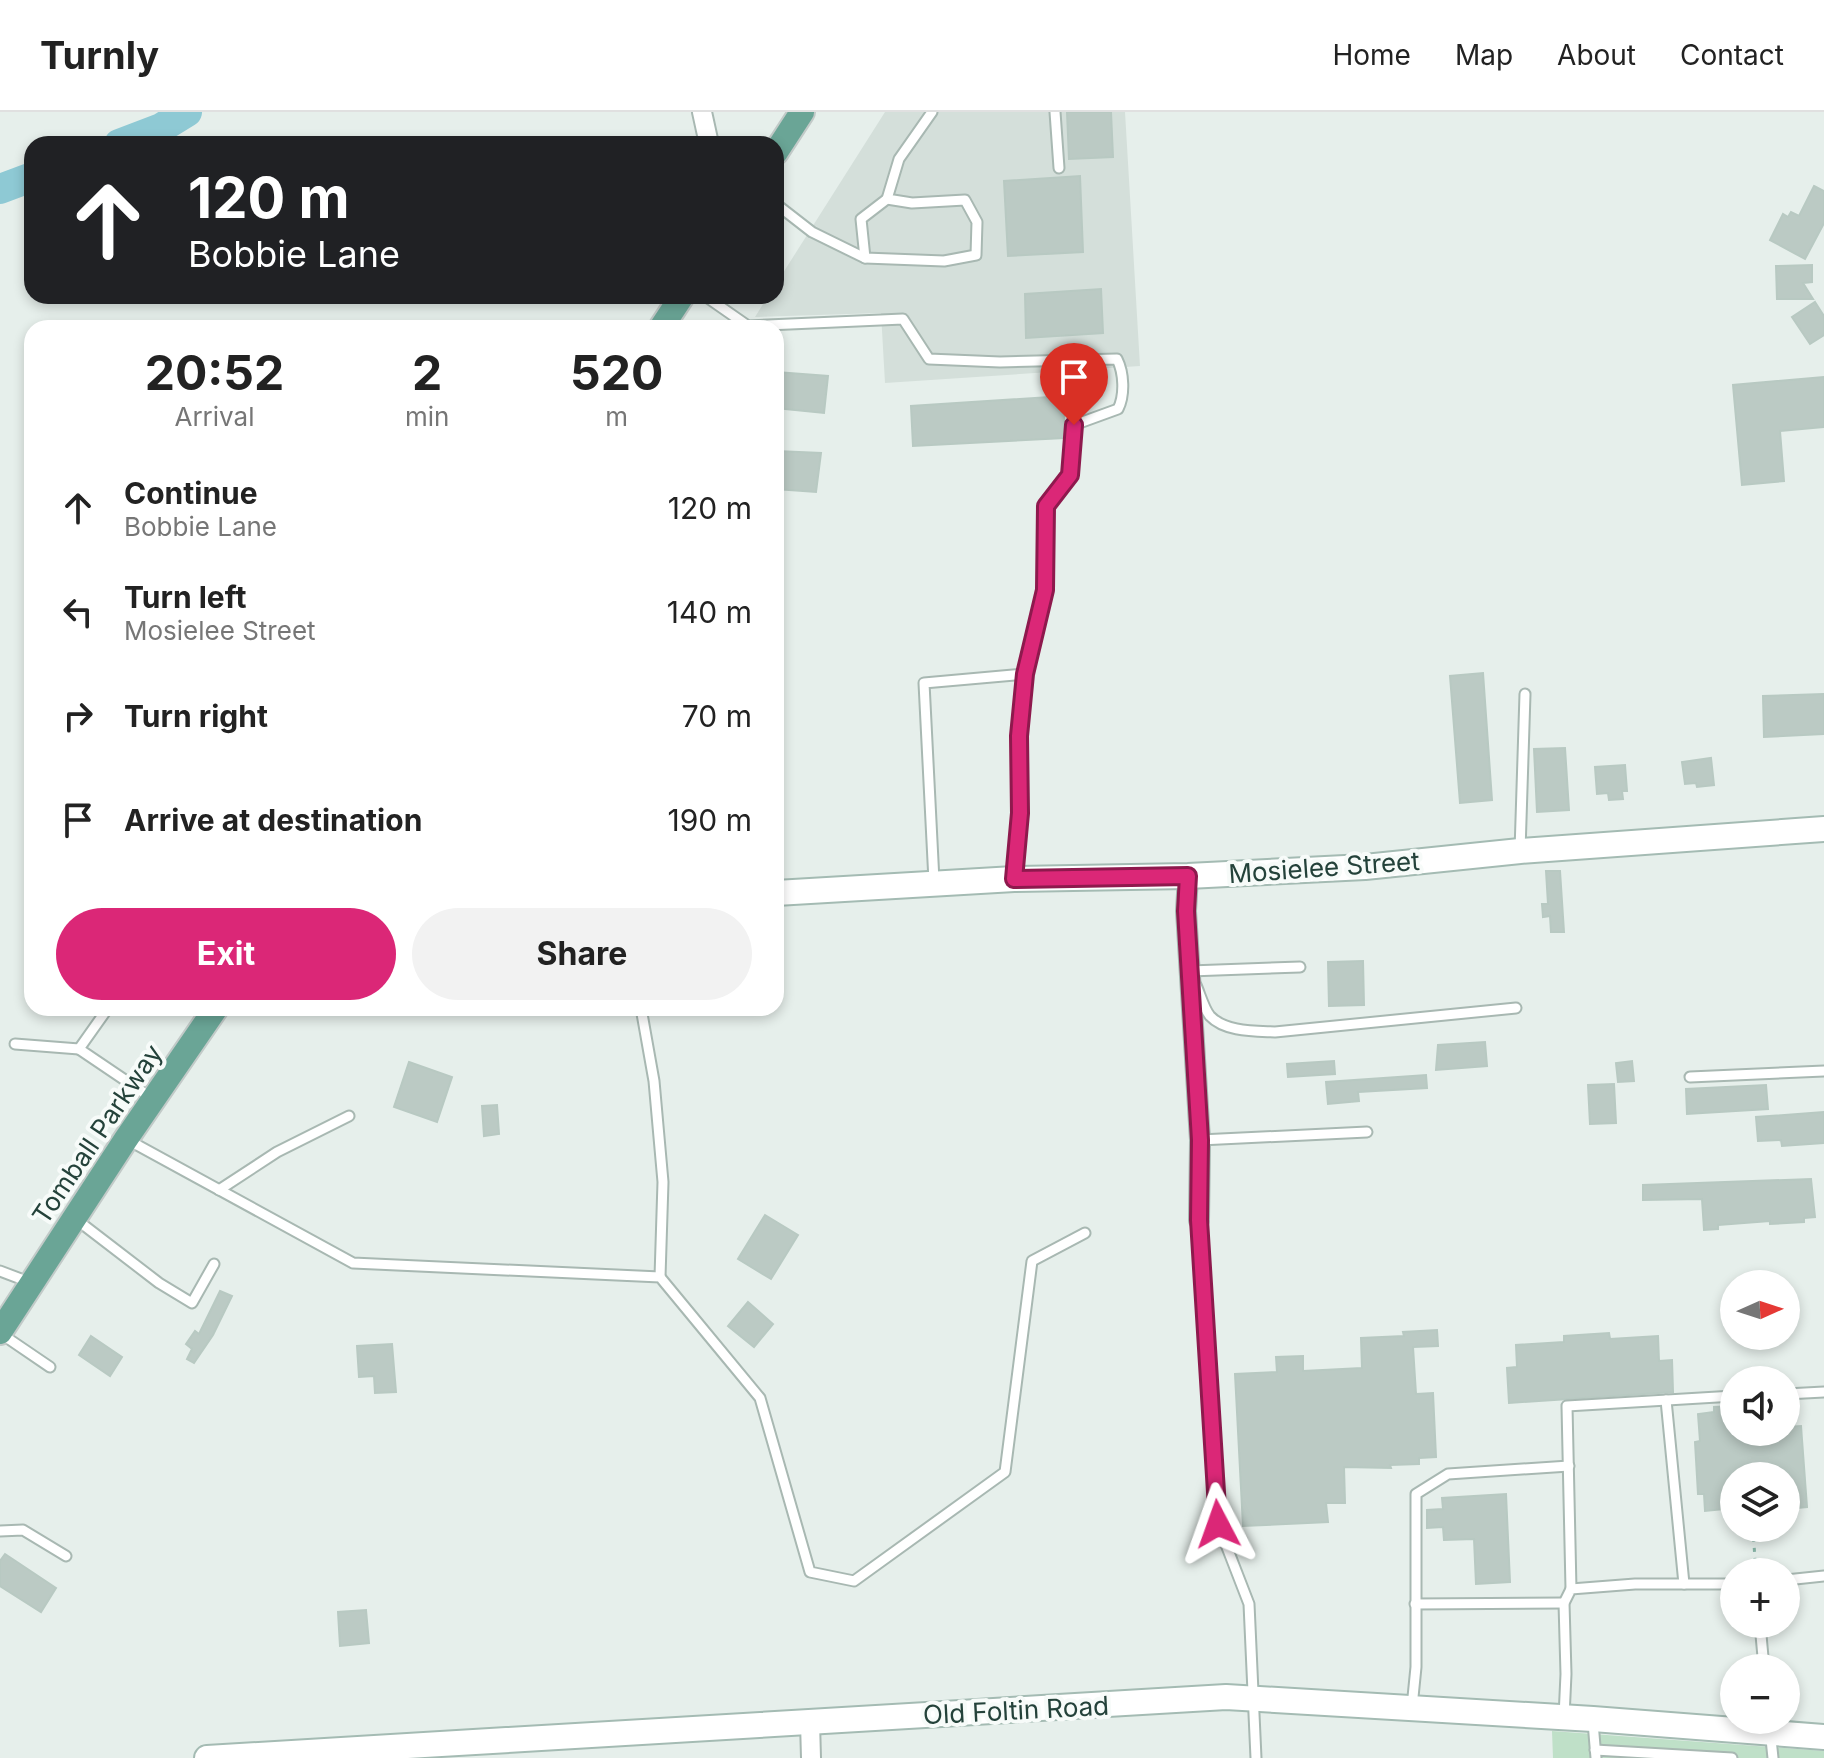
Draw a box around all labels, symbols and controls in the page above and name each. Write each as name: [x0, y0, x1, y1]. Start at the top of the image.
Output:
text: Turnly: [40, 32, 159, 78]
text: Home: [1332, 38, 1411, 72]
text: Map: [1455, 38, 1513, 72]
text: About: [1557, 38, 1636, 72]
text: Contact: [1680, 38, 1784, 72]
text: 120 m: [188, 164, 350, 232]
icon: ahead: [56, 168, 160, 272]
text: Bobbie Lane: [188, 232, 400, 276]
text: 20:52: [145, 343, 284, 402]
text: 2: [412, 343, 442, 402]
text: 520: [570, 343, 663, 402]
pin: [1040, 343, 1108, 425]
icon: arrive: [1052, 355, 1096, 399]
text: Arrival: [174, 401, 254, 432]
text: min: [405, 401, 449, 432]
text: m: [605, 401, 628, 432]
text: Continue: [124, 475, 258, 511]
icon: ahead: [56, 486, 100, 530]
text: 120 m: [668, 490, 752, 526]
text: Bobbie Lane: [124, 511, 277, 542]
text: Turn left: [124, 579, 246, 615]
icon: left: [56, 590, 100, 634]
text: 140 m: [667, 594, 752, 630]
text: Mosielee Street: [124, 615, 316, 646]
icon: right: [56, 694, 100, 738]
text: Turn right: [124, 698, 268, 734]
text: 70 m: [682, 698, 752, 734]
icon: arrive: [56, 798, 100, 842]
text: Arrive at destination: [124, 802, 422, 838]
text: 190 m: [668, 802, 752, 838]
street label: Mosielee Street: [1227, 845, 1421, 889]
button: Exit: [56, 908, 396, 1000]
button: Share: [412, 908, 752, 1000]
street label: Tomball Parkway: [26, 1038, 168, 1230]
north arrow: [1720, 1270, 1800, 1350]
map controls: [1720, 1270, 1800, 1734]
button: sound: [1720, 1366, 1800, 1446]
button: layers: [1720, 1462, 1800, 1542]
position arrow: [1176, 1482, 1260, 1566]
button: +: [1720, 1558, 1800, 1638]
button: −: [1720, 1654, 1800, 1734]
street label: Old Foltin Road: [922, 1690, 1110, 1730]

